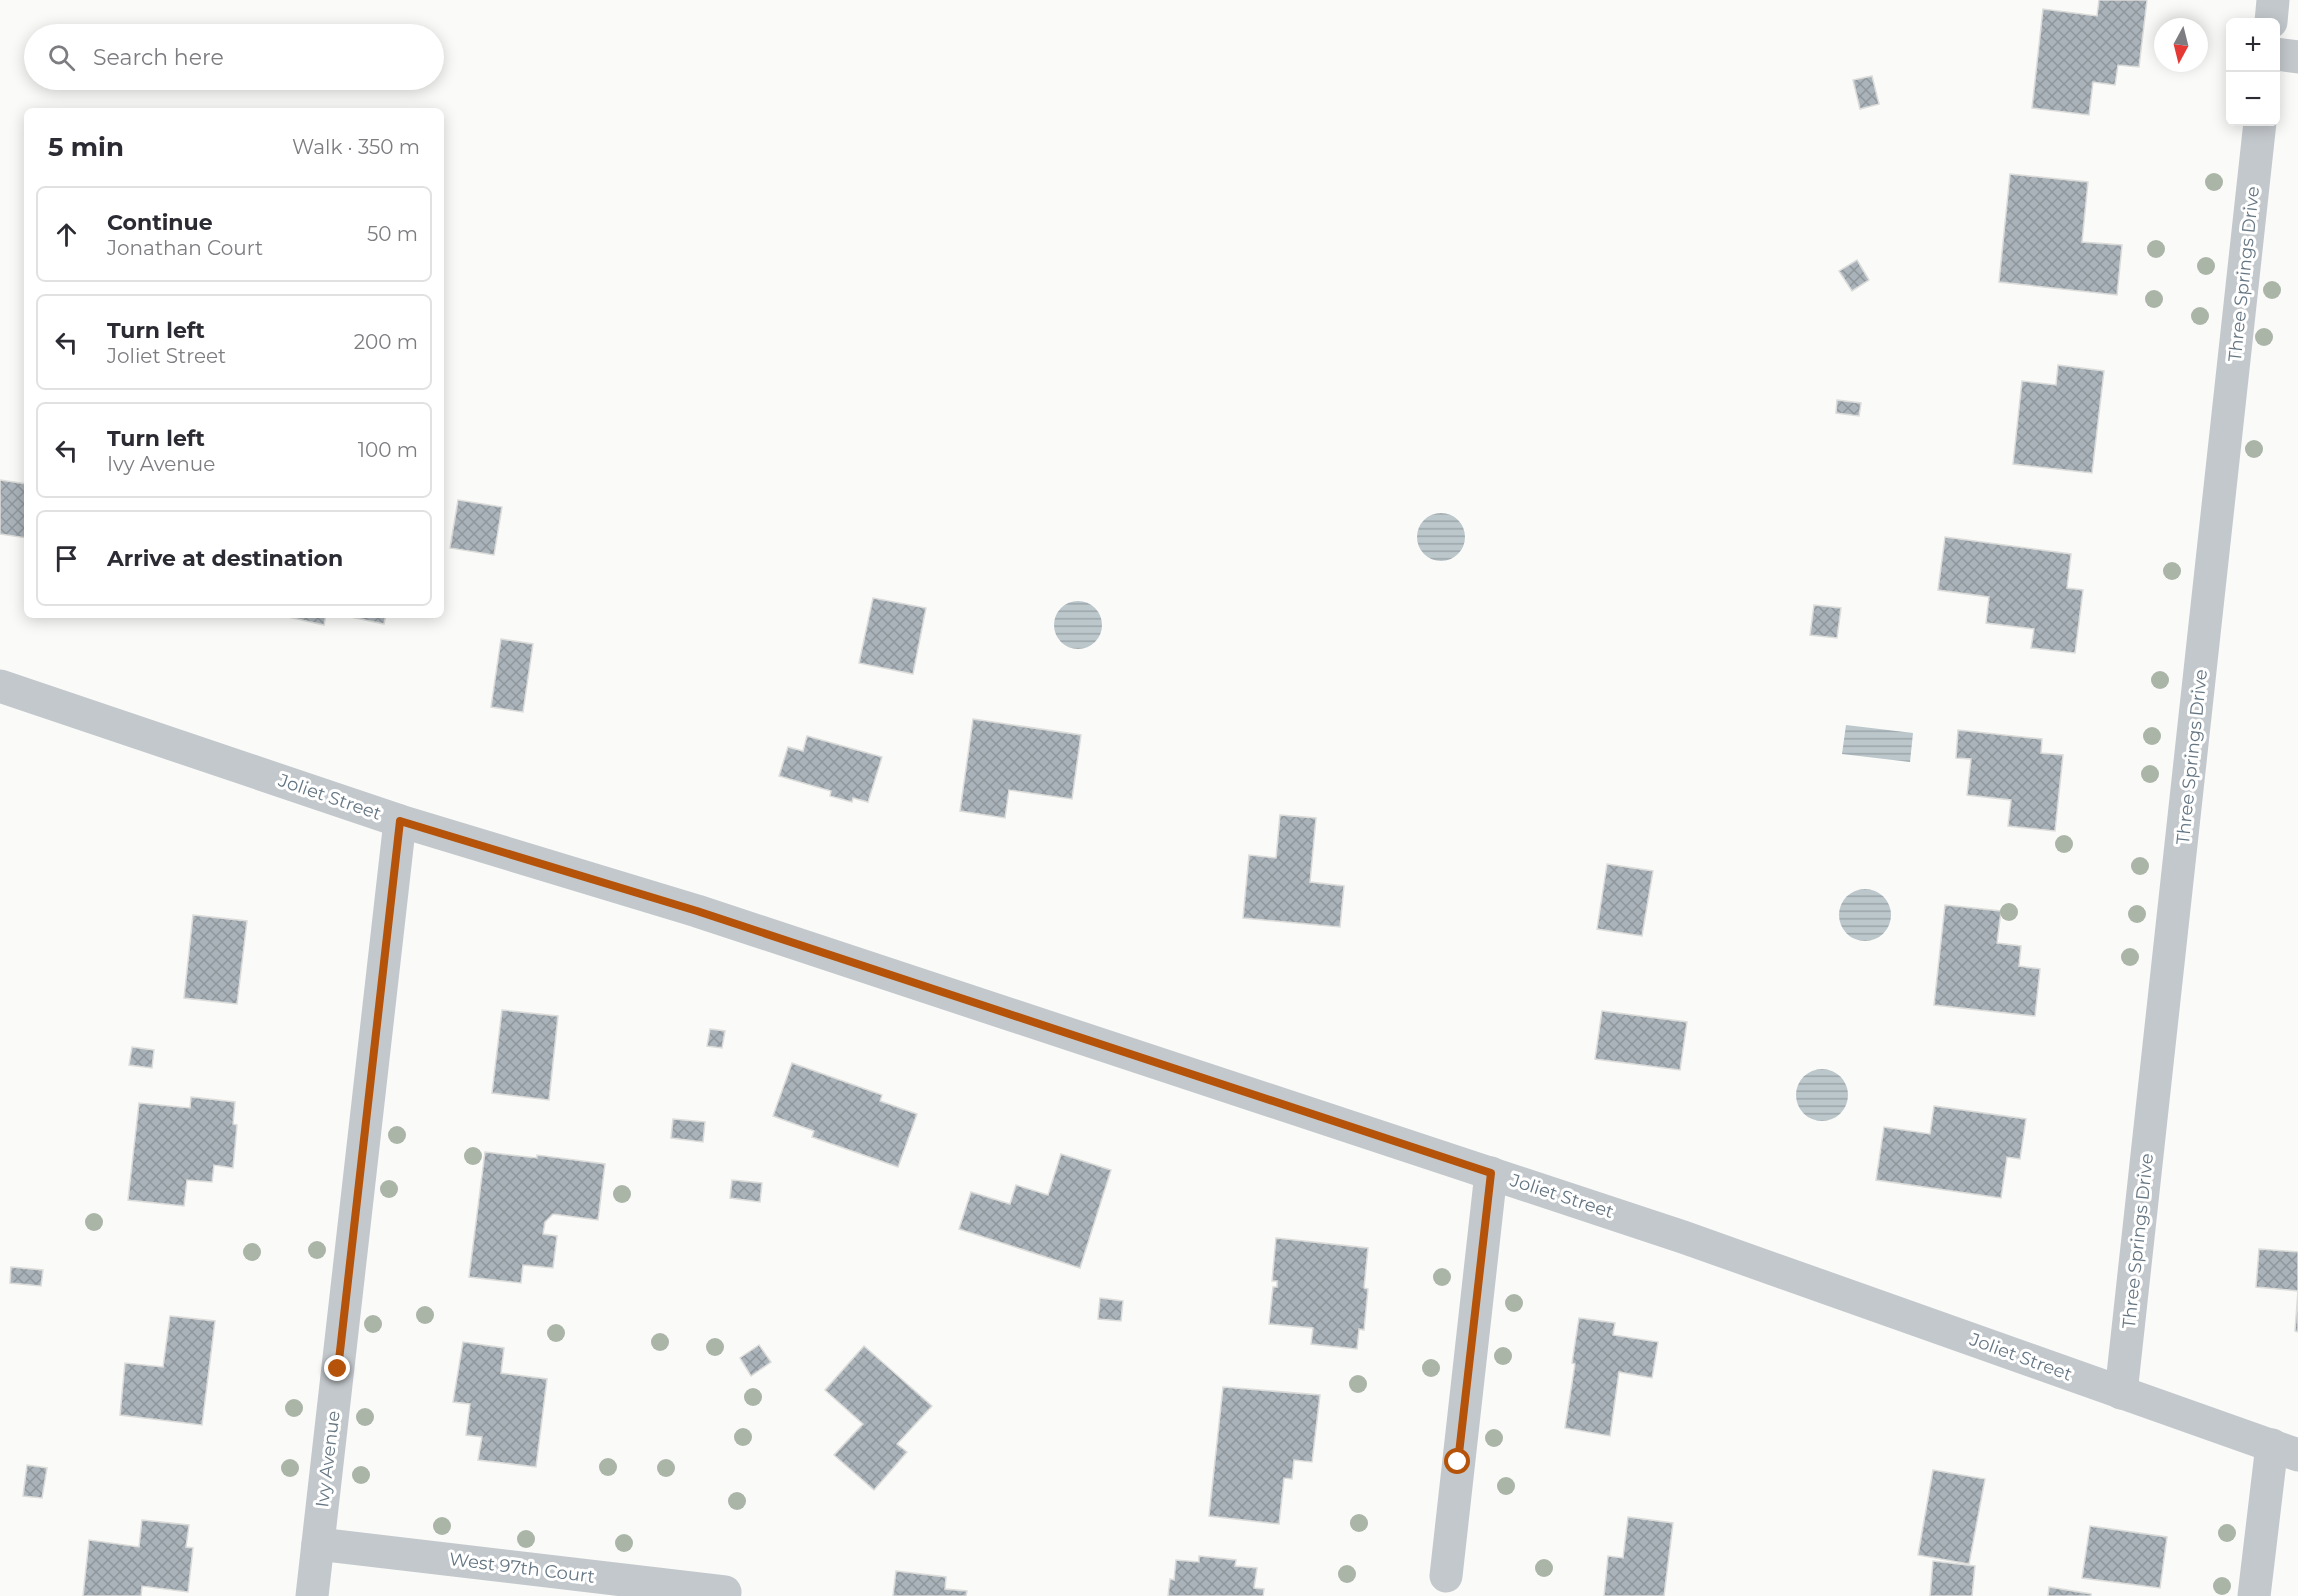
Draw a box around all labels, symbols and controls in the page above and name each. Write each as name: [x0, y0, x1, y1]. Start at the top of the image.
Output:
north arrow: [2154, 18, 2208, 72]
map controls: [2226, 18, 2280, 126]
button: +: [2226, 18, 2280, 72]
search box: [24, 24, 444, 90]
icon: search: [45, 41, 78, 74]
text: Search here: [93, 44, 224, 71]
button: −: [2226, 72, 2280, 126]
text: 5 min: [48, 131, 124, 163]
text: Walk · 350 m: [292, 135, 420, 159]
street label: Three Springs Drive: [2224, 185, 2264, 363]
text: Continue: [107, 209, 213, 236]
icon: ahead: [50, 218, 83, 251]
text: 50 m: [367, 222, 418, 246]
text: Jonathan Court: [107, 236, 263, 260]
text: Turn left: [107, 317, 205, 344]
icon: left: [50, 326, 83, 359]
text: 200 m: [354, 330, 418, 354]
text: Joliet Street: [107, 344, 226, 368]
text: Turn left: [107, 425, 205, 452]
icon: left: [50, 434, 83, 467]
text: 100 m: [358, 438, 418, 462]
text: Ivy Avenue: [107, 452, 215, 476]
icon: arrive: [50, 542, 83, 575]
text: Arrive at destination: [107, 545, 343, 572]
street label: Three Springs Drive: [2172, 668, 2212, 846]
street label: Joliet Street: [275, 769, 384, 825]
street label: Three Springs Drive: [2118, 1152, 2158, 1330]
street label: Joliet Street: [1507, 1169, 1616, 1223]
street label: Joliet Street: [1966, 1328, 2075, 1386]
route end: [324, 1355, 350, 1381]
street label: Ivy Avenue: [311, 1409, 345, 1509]
route start: [1444, 1448, 1470, 1474]
street label: West 97th Court: [448, 1548, 596, 1588]

